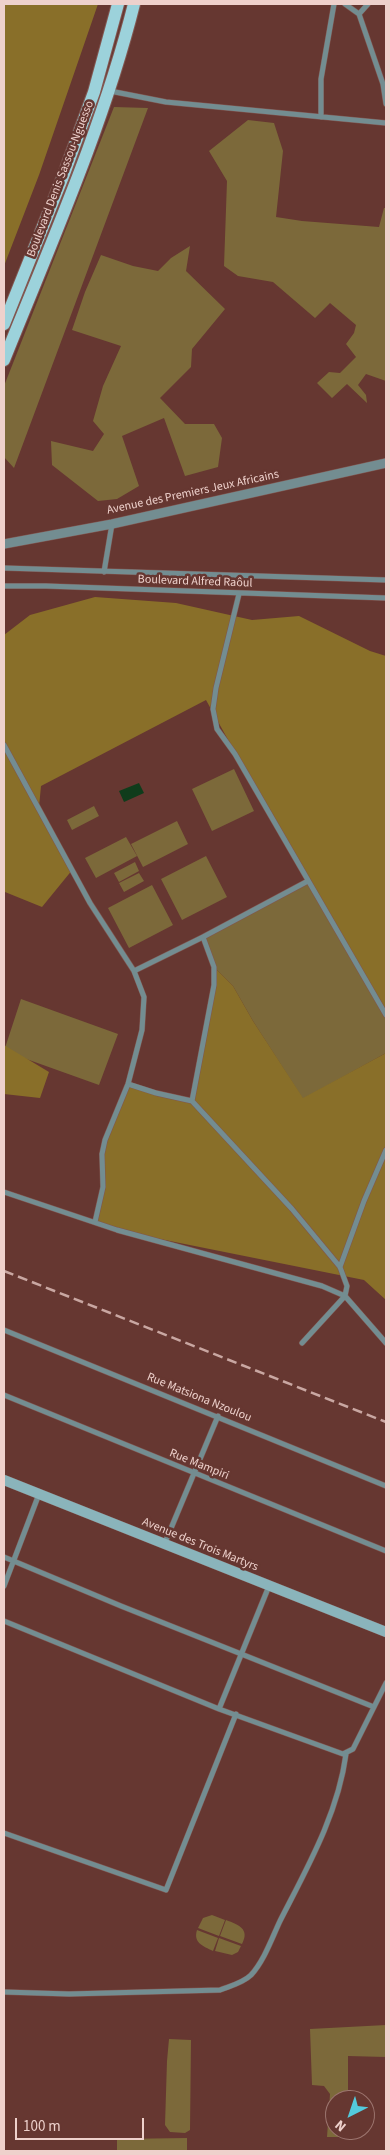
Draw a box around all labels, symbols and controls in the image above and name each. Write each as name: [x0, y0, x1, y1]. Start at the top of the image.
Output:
street label: Boulevard Denis Sassou-Nguesso: [25, 99, 97, 259]
street label: Avenue des Premiers Jeux Africains: [106, 468, 280, 518]
street label: Boulevard Alfred Raôul: [137, 573, 253, 591]
street label: Rue Matsiona Nzoulou: [145, 1370, 253, 1426]
street label: Rue Mampiri: [167, 1446, 231, 1484]
street label: Avenue des Trois Martyrs: [140, 1515, 260, 1575]
north arrow: [325, 2090, 375, 2140]
scale bar: [18, 2108, 146, 2140]
text: N: [331, 2115, 351, 2136]
text: 100 m: [23, 2116, 61, 2137]

